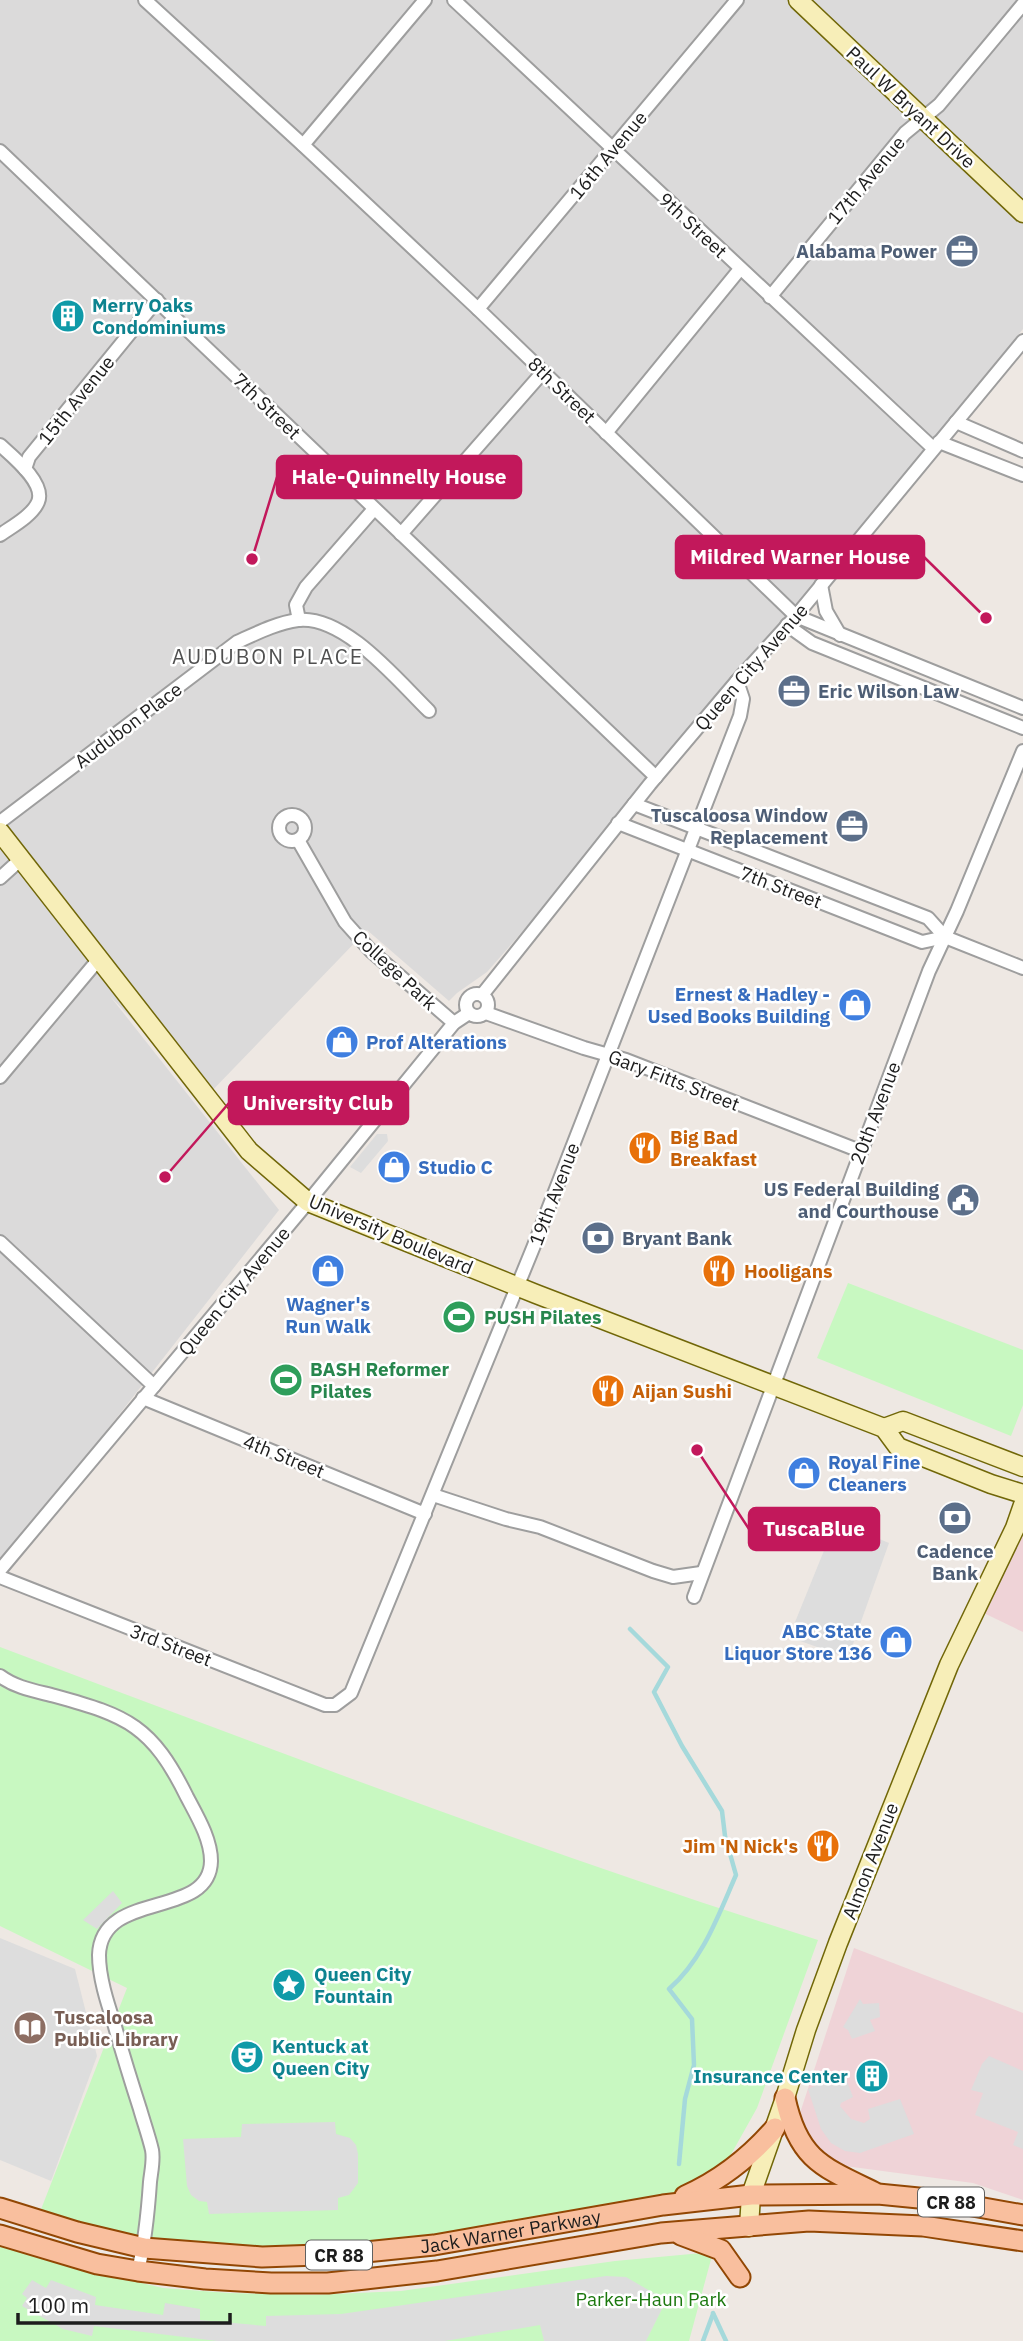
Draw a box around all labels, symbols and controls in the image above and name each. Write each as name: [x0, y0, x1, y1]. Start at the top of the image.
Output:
street label: Paul W Bryant Drive: [841, 41, 981, 173]
street label: 16th Avenue: [564, 106, 652, 204]
street label: 17th Avenue: [822, 131, 910, 229]
street label: 9th Street: [654, 187, 732, 263]
office icon: Alabama Power: [943, 232, 981, 270]
place label: Alabama Power: [796, 239, 937, 263]
place label: Merry Oaks Condominiums: [92, 293, 226, 339]
building icon: Merry Oaks Condominiums: [49, 297, 87, 335]
street label: 15th Avenue: [33, 350, 119, 450]
street label: 8th Street: [523, 352, 601, 428]
street label: 7th Street: [228, 368, 306, 444]
callout: Hale-Quinnelly House: [277, 456, 521, 498]
text: Hale-Quinnelly House: [291, 462, 507, 490]
callout: Mildred Warner House: [676, 536, 924, 578]
text: Mildred Warner House: [690, 542, 910, 570]
street label: Queen City Avenue: [689, 598, 813, 736]
district label: AUDUBON PLACE: [172, 642, 364, 670]
office icon: Eric Wilson Law: [775, 672, 813, 710]
street label: Audubon Place: [69, 677, 187, 773]
place label: Eric Wilson Law: [818, 679, 960, 703]
place label: Tuscaloosa Window Replacement: [651, 803, 828, 849]
office icon: Tuscaloosa Window Replacement: [833, 807, 871, 845]
street label: 7th Street: [737, 860, 825, 914]
street label: College Park: [348, 925, 442, 1015]
place label: Ernest & Hadley - Used Books Building: [648, 982, 831, 1028]
shop icon: Ernest & Hadley - Used Books Building: [836, 986, 874, 1024]
shop icon: Prof Alterations: [323, 1023, 361, 1061]
place label: Prof Alterations: [366, 1030, 507, 1054]
street label: Gary Fitts Street: [605, 1044, 743, 1116]
street label: 20th Avenue: [844, 1058, 906, 1168]
callout: University Club: [229, 1082, 408, 1124]
text: University Club: [243, 1088, 393, 1116]
place label: Big Bad Breakfast: [670, 1125, 757, 1171]
restaurant icon: Big Bad Breakfast: [626, 1129, 664, 1167]
street label: 19th Avenue: [523, 1139, 585, 1249]
shop icon: Studio C: [375, 1148, 413, 1186]
place label: Studio C: [418, 1155, 493, 1179]
place label: US Federal Building and Courthouse: [764, 1177, 940, 1223]
public building icon: US Federal Building and Courthouse: [944, 1181, 982, 1219]
street label: University Boulevard: [305, 1189, 477, 1279]
bank icon: Bryant Bank: [579, 1219, 617, 1257]
street label: Queen City Avenue: [173, 1222, 295, 1360]
place label: Bryant Bank: [622, 1226, 732, 1250]
shop icon: Wagner's Run Walk: [309, 1252, 347, 1290]
restaurant icon: Hooligans: [700, 1252, 738, 1290]
place label: Hooligans: [744, 1259, 833, 1283]
place label: Wagner's Run Walk: [285, 1292, 371, 1338]
sports icon: PUSH Pilates: [440, 1298, 478, 1336]
place label: PUSH Pilates: [484, 1305, 602, 1329]
place label: BASH Reformer Pilates: [310, 1357, 450, 1403]
sports icon: BASH Reformer Pilates: [267, 1361, 305, 1399]
restaurant icon: Aijan Sushi: [589, 1372, 627, 1410]
place label: Aijan Sushi: [632, 1379, 732, 1403]
street label: 4th Street: [240, 1429, 328, 1483]
place label: Royal Fine Cleaners: [828, 1450, 921, 1496]
shop icon: Royal Fine Cleaners: [785, 1454, 823, 1492]
bank icon: Cadence Bank: [936, 1499, 974, 1537]
callout: TuscaBlue: [749, 1508, 879, 1550]
text: TuscaBlue: [763, 1514, 865, 1542]
place label: Cadence Bank: [916, 1539, 994, 1585]
street label: 3rd Street: [127, 1618, 215, 1672]
place label: ABC State Liquor Store 136: [724, 1619, 872, 1665]
shop icon: ABC State Liquor Store 136: [877, 1623, 915, 1661]
street label: Almon Avenue: [837, 1799, 903, 1923]
restaurant icon: Jim 'N Nick's: [804, 1827, 842, 1865]
place label: Jim 'N Nick's: [682, 1834, 798, 1858]
place label: Queen City Fountain: [314, 1962, 412, 2008]
place icon: Queen City Fountain: [270, 1966, 308, 2004]
place label: Tuscaloosa Public Library: [54, 2005, 179, 2051]
library icon: Tuscaloosa Public Library: [11, 2009, 49, 2047]
place label: Kentuck at Queen City: [272, 2034, 370, 2080]
theatre icon: Kentuck at Queen City: [228, 2038, 266, 2076]
building icon: Insurance Center: [853, 2057, 891, 2095]
place label: Insurance Center: [693, 2064, 848, 2088]
road number: CR 88: [918, 2188, 984, 2216]
street label: Jack Warner Parkway: [419, 2204, 603, 2258]
road number: CR 88: [306, 2241, 372, 2270]
scale bar: [18, 2282, 229, 2326]
park label: Parker-Haun Park: [576, 2287, 726, 2311]
text: 100 m: [28, 2291, 89, 2319]

